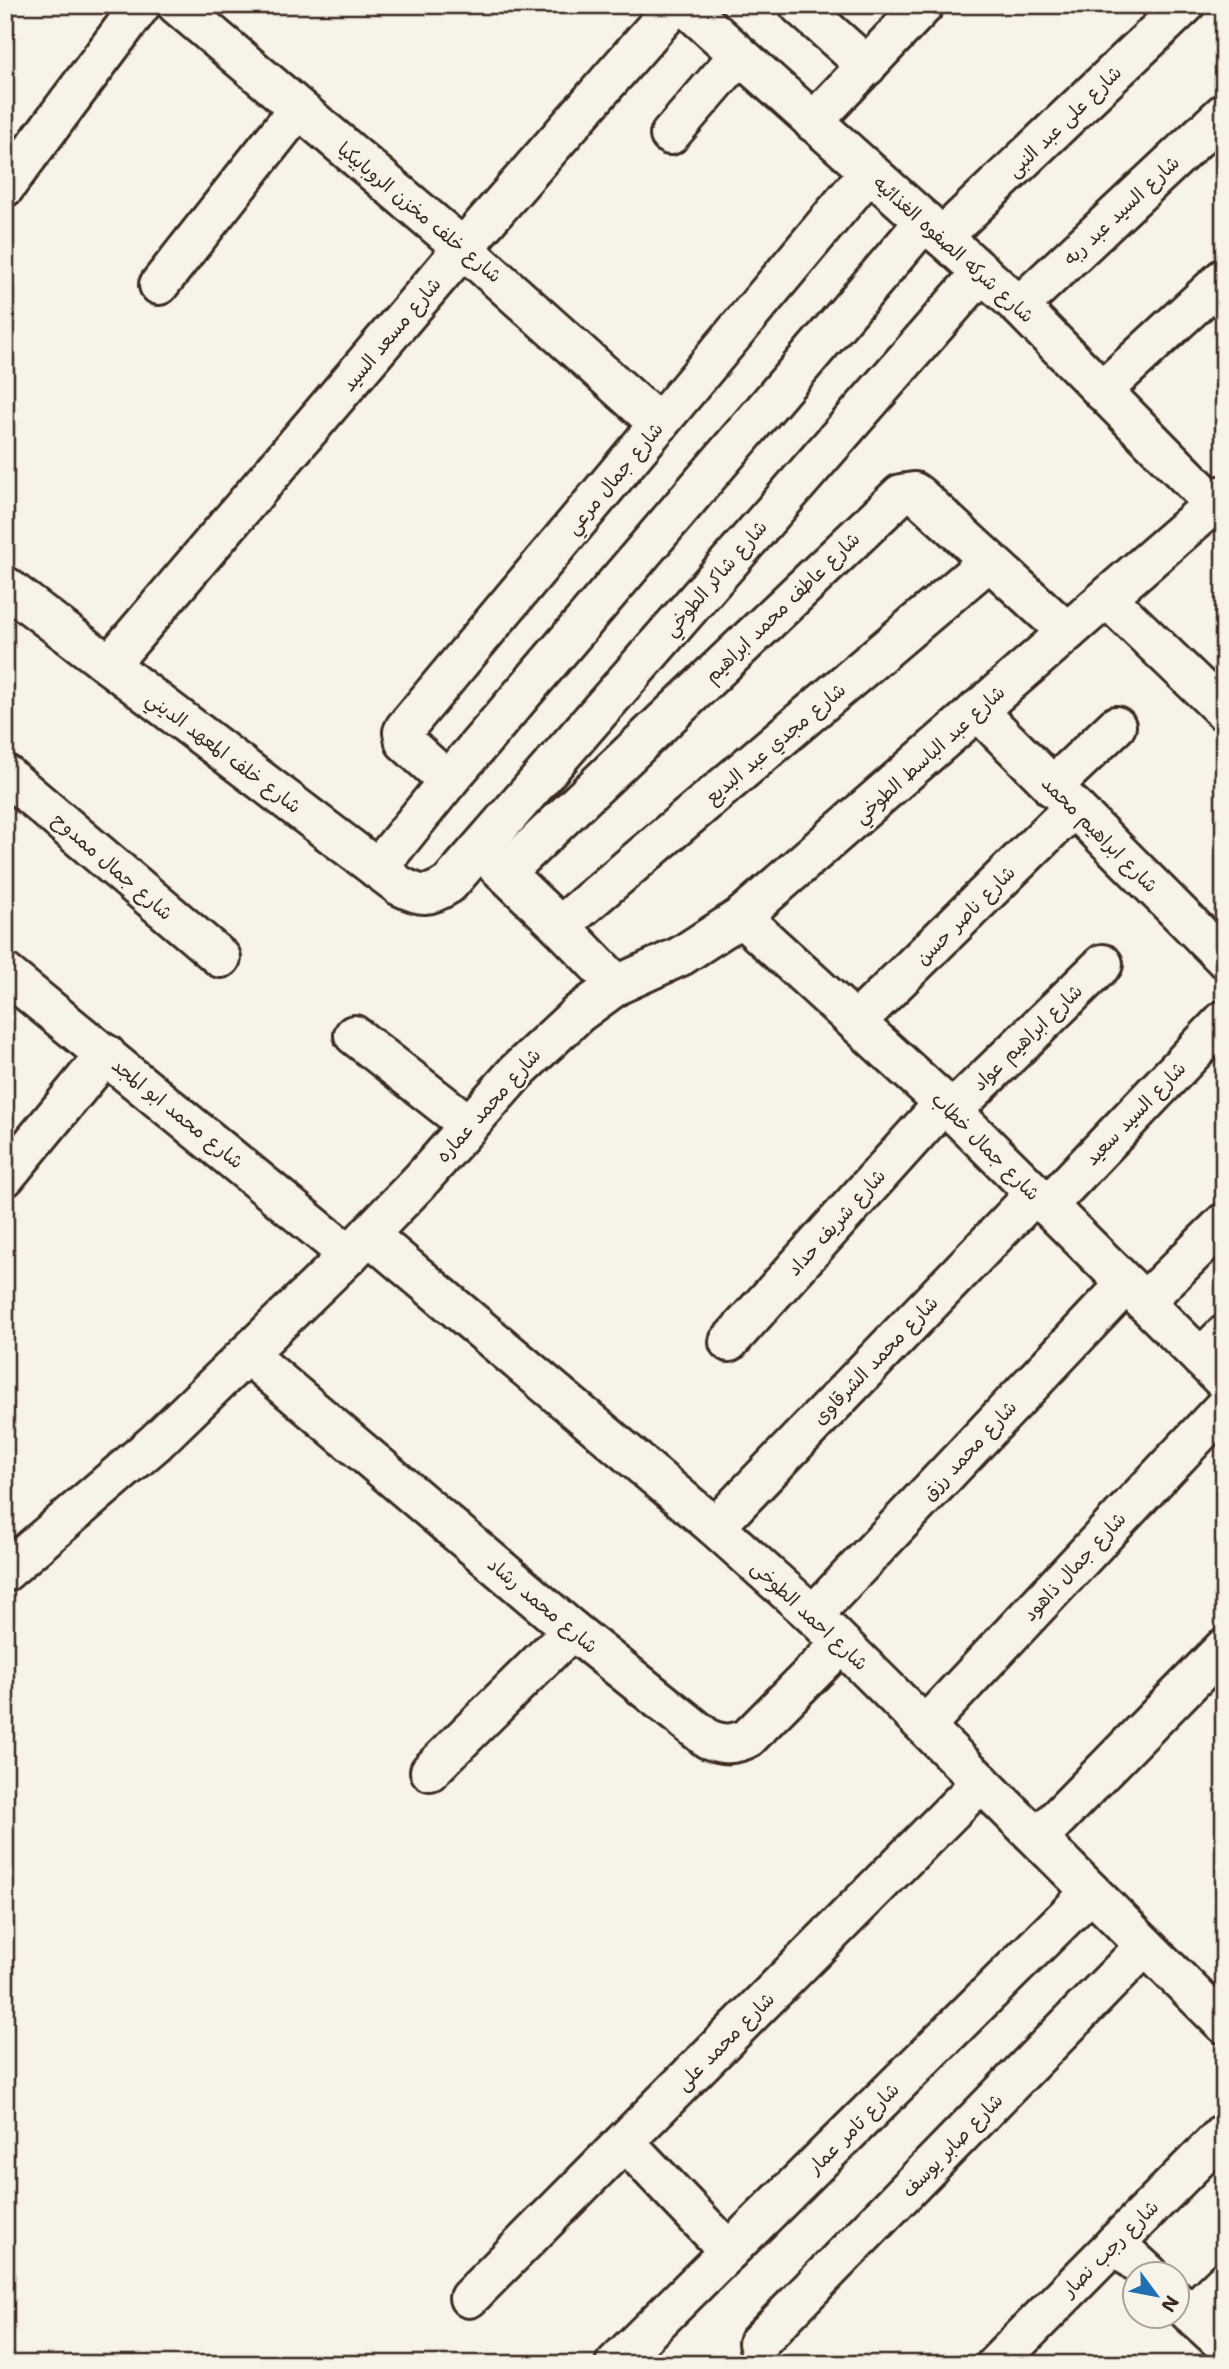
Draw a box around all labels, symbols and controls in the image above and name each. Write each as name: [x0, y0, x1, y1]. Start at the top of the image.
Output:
street label: شارع على عبد النبى: [1002, 60, 1128, 183]
street label: شارع خلف مخزن الروبابيكيا: [332, 136, 507, 289]
street label: شارع السيد عبد ربه: [1058, 150, 1185, 271]
street label: شارع شركه الصفوه الغذائيه: [867, 171, 1039, 329]
street label: شارع مسعد السيد: [336, 272, 447, 397]
street label: شارع جمال مرعي: [560, 417, 672, 542]
street label: شارع شاكر الطوخي: [658, 515, 776, 644]
street label: شارع عاطف محمد ابراهيم: [699, 527, 867, 690]
street label: شارع مجدي عبد البديع: [700, 677, 852, 811]
street label: شارع عبد الباسط الطوخي: [848, 680, 1013, 832]
street label: شارع خلف المعهد الديني: [139, 686, 306, 822]
street label: شارع ابراهيم محمد: [1035, 771, 1163, 899]
street label: شارع جمال ممدوح: [47, 807, 178, 926]
street label: شارع ناصر حسن: [910, 860, 1021, 971]
street label: شارع ابراهيم عواد: [967, 978, 1089, 1098]
street label: شارع محمد عماره: [430, 1043, 547, 1168]
street label: شارع محمد ابو المجد: [106, 1053, 249, 1175]
street label: شارع السيد سعيد: [1079, 1056, 1192, 1171]
street label: شارع جمال خطاب: [925, 1087, 1045, 1207]
street label: شارع شريف حداد: [782, 1164, 892, 1282]
street label: شارع محمد الشرقاوى: [807, 1290, 944, 1431]
street label: شارع محمد رزق: [917, 1395, 1023, 1506]
street label: شارع جمال ذاهود: [1017, 1506, 1132, 1627]
street label: شارع محمد رشاد: [482, 1552, 603, 1659]
street label: شارع احمد الطوخى: [745, 1555, 873, 1677]
street label: شارع محمد على: [671, 1987, 781, 2097]
street label: شارع تامر عمار: [801, 2077, 905, 2181]
street label: شارع صابر يوسف: [896, 2088, 1009, 2203]
street label: شارع رجب نصار: [1055, 2195, 1165, 2304]
north arrow: [1120, 2260, 1190, 2330]
text: N: [1155, 2291, 1185, 2317]

